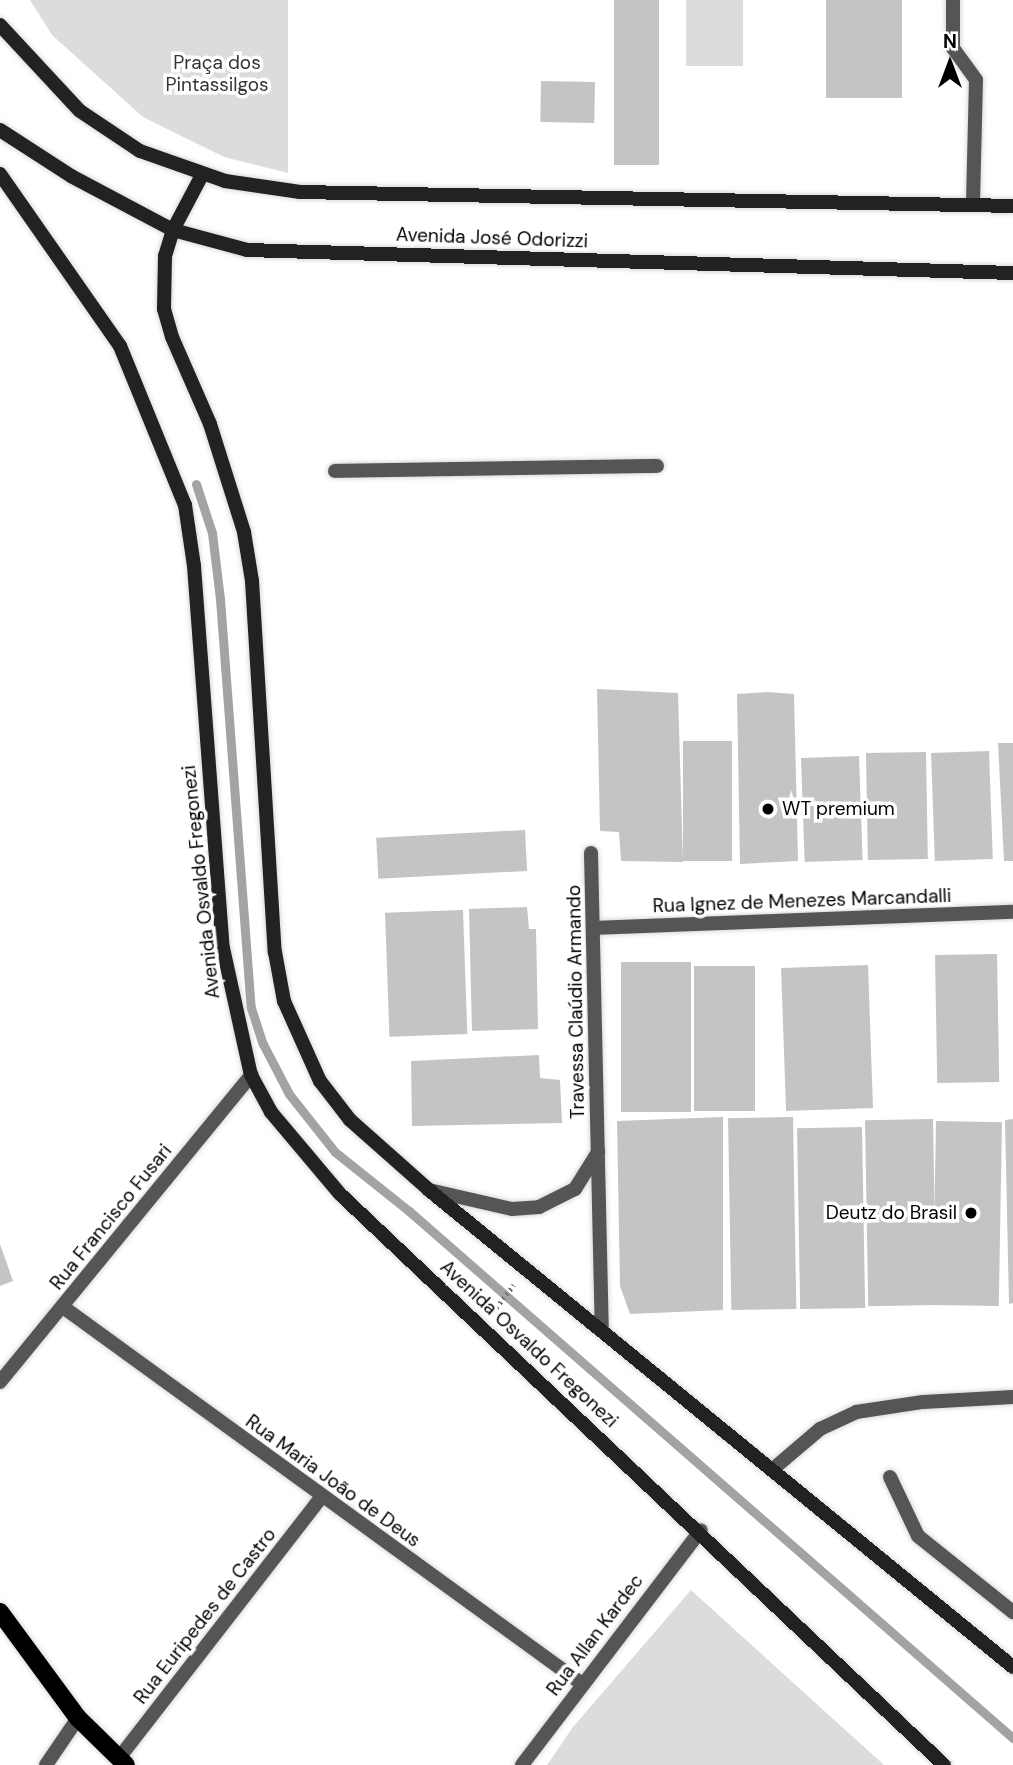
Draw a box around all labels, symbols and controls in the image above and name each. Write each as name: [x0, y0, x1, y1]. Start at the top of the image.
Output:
north arrow: [915, 28, 985, 98]
text: N: [943, 29, 957, 54]
park label: Praça dos Pintassilgos: [165, 52, 269, 96]
street label: Avenida José Odorizzi: [395, 223, 589, 253]
street label: Avenida Osvaldo Fregonezi: [177, 764, 225, 1000]
place label: WT premium: [782, 798, 895, 820]
marker: WT premium: [760, 801, 776, 817]
street label: Rua Ignez de Menezes Marcandalli: [652, 884, 952, 918]
street label: Travessa Claúdio Armando: [563, 885, 589, 1119]
street label: Rua Francisco Fusari: [45, 1140, 177, 1294]
place label: Deutz do Brasil: [826, 1202, 957, 1224]
marker: Deutz do Brasil: [963, 1205, 979, 1221]
street label: Avenida Osvaldo Fregonezi: [435, 1256, 623, 1432]
street label: Rua Maria João de Deus: [241, 1410, 425, 1552]
street label: Rua Euripedes de Castro: [129, 1523, 281, 1709]
street label: Rua Allan Kardec: [542, 1570, 648, 1700]

